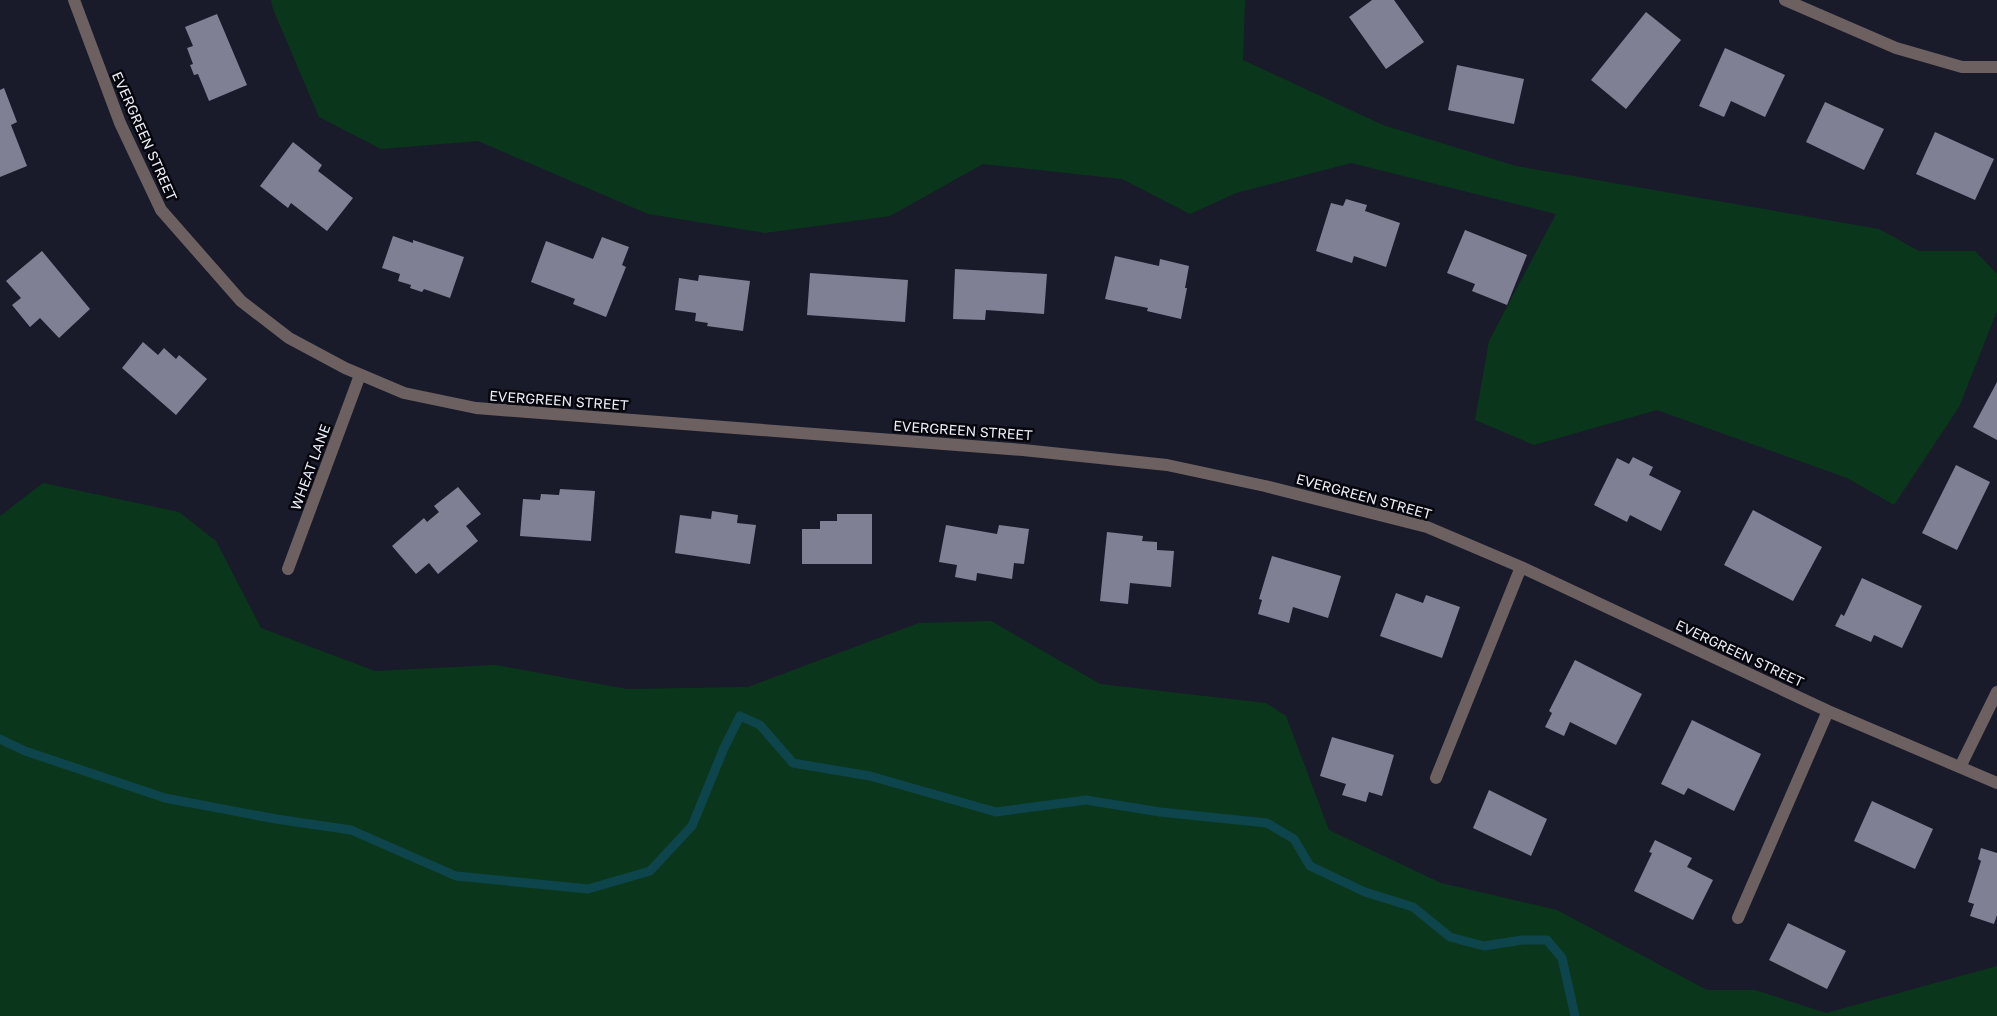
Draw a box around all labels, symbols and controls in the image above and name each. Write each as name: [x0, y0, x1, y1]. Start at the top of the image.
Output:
street label: EVERGREEN STREET: [109, 69, 181, 204]
street label: EVERGREEN STREET: [489, 387, 630, 413]
street label: EVERGREEN STREET: [893, 417, 1034, 443]
street label: WHEAT LANE: [287, 422, 333, 512]
street label: EVERGREEN STREET: [1294, 470, 1434, 522]
street label: EVERGREEN STREET: [1673, 616, 1807, 690]

